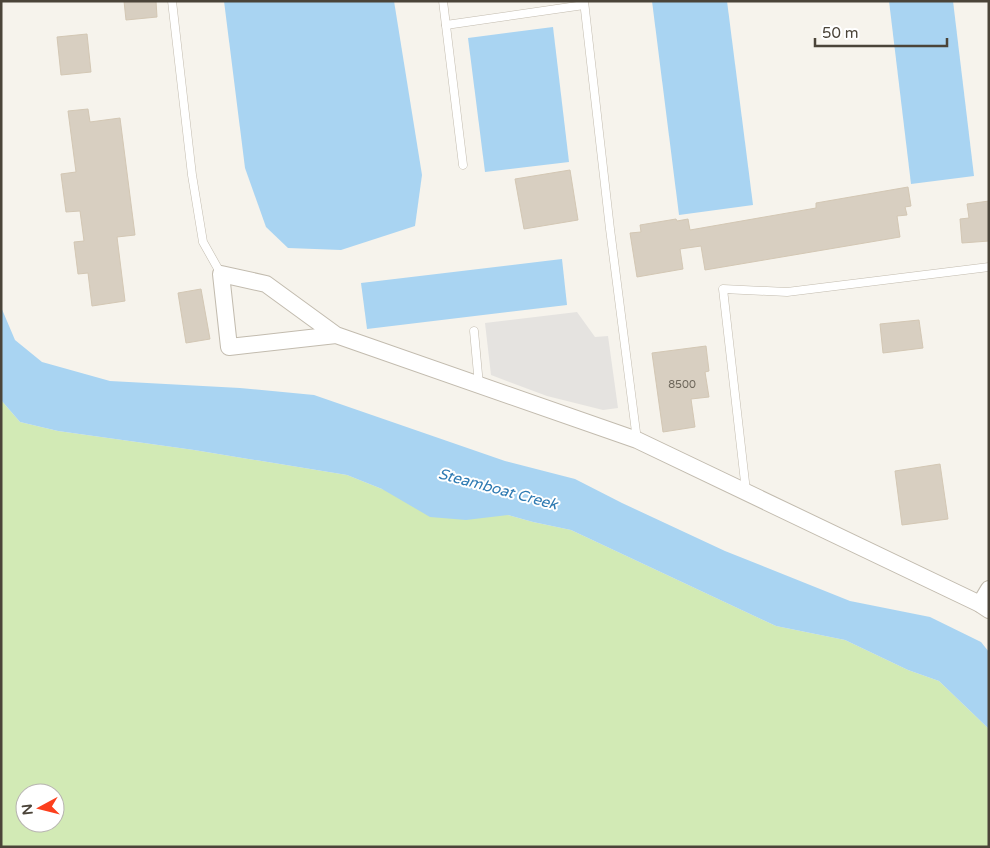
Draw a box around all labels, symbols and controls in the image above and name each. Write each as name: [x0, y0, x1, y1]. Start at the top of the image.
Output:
scale bar: [815, 15, 948, 47]
text: 50 m: [822, 24, 859, 42]
house number: 8500: [668, 378, 696, 391]
water label: Steamboat Creek: [436, 464, 561, 514]
north arrow: [15, 783, 65, 833]
text: N: [18, 803, 37, 816]

